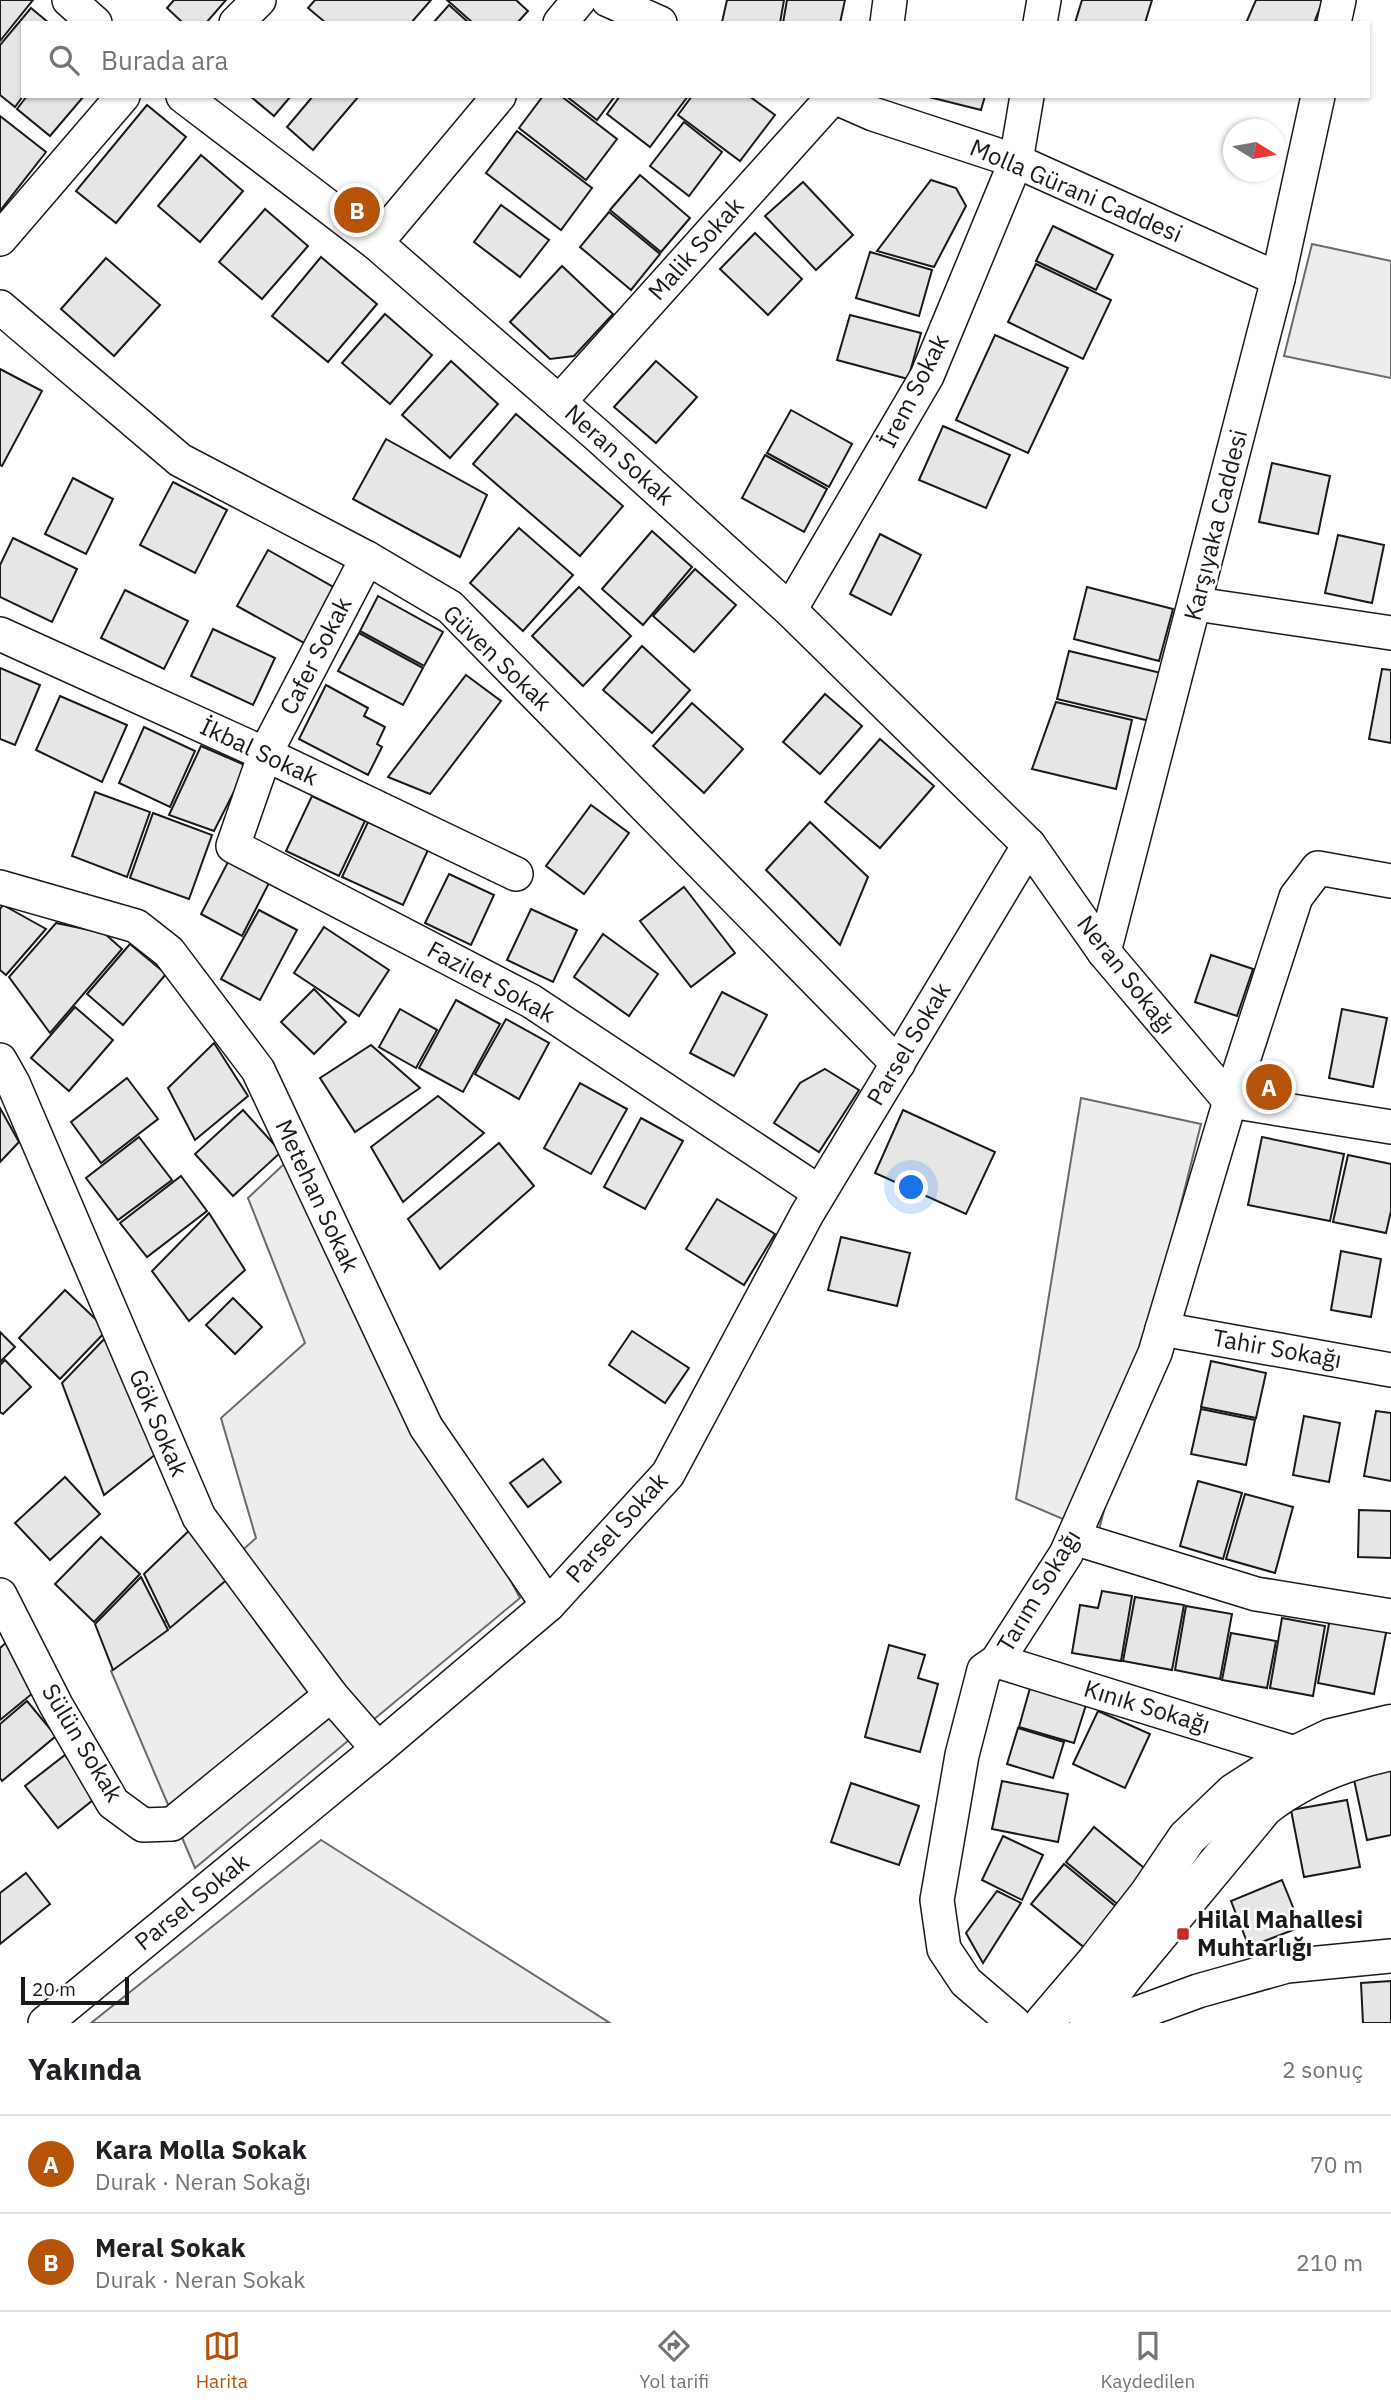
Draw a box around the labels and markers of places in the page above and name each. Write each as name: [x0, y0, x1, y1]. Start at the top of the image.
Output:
pin: B: [334, 184, 380, 236]
pin: A: [1246, 1061, 1292, 1113]
place label: Hilal Mahallesi Muhtarlığı: [1197, 1903, 1363, 1963]
marker: Hilal Mahallesi Muhtarlığı: [1175, 1926, 1191, 1942]

